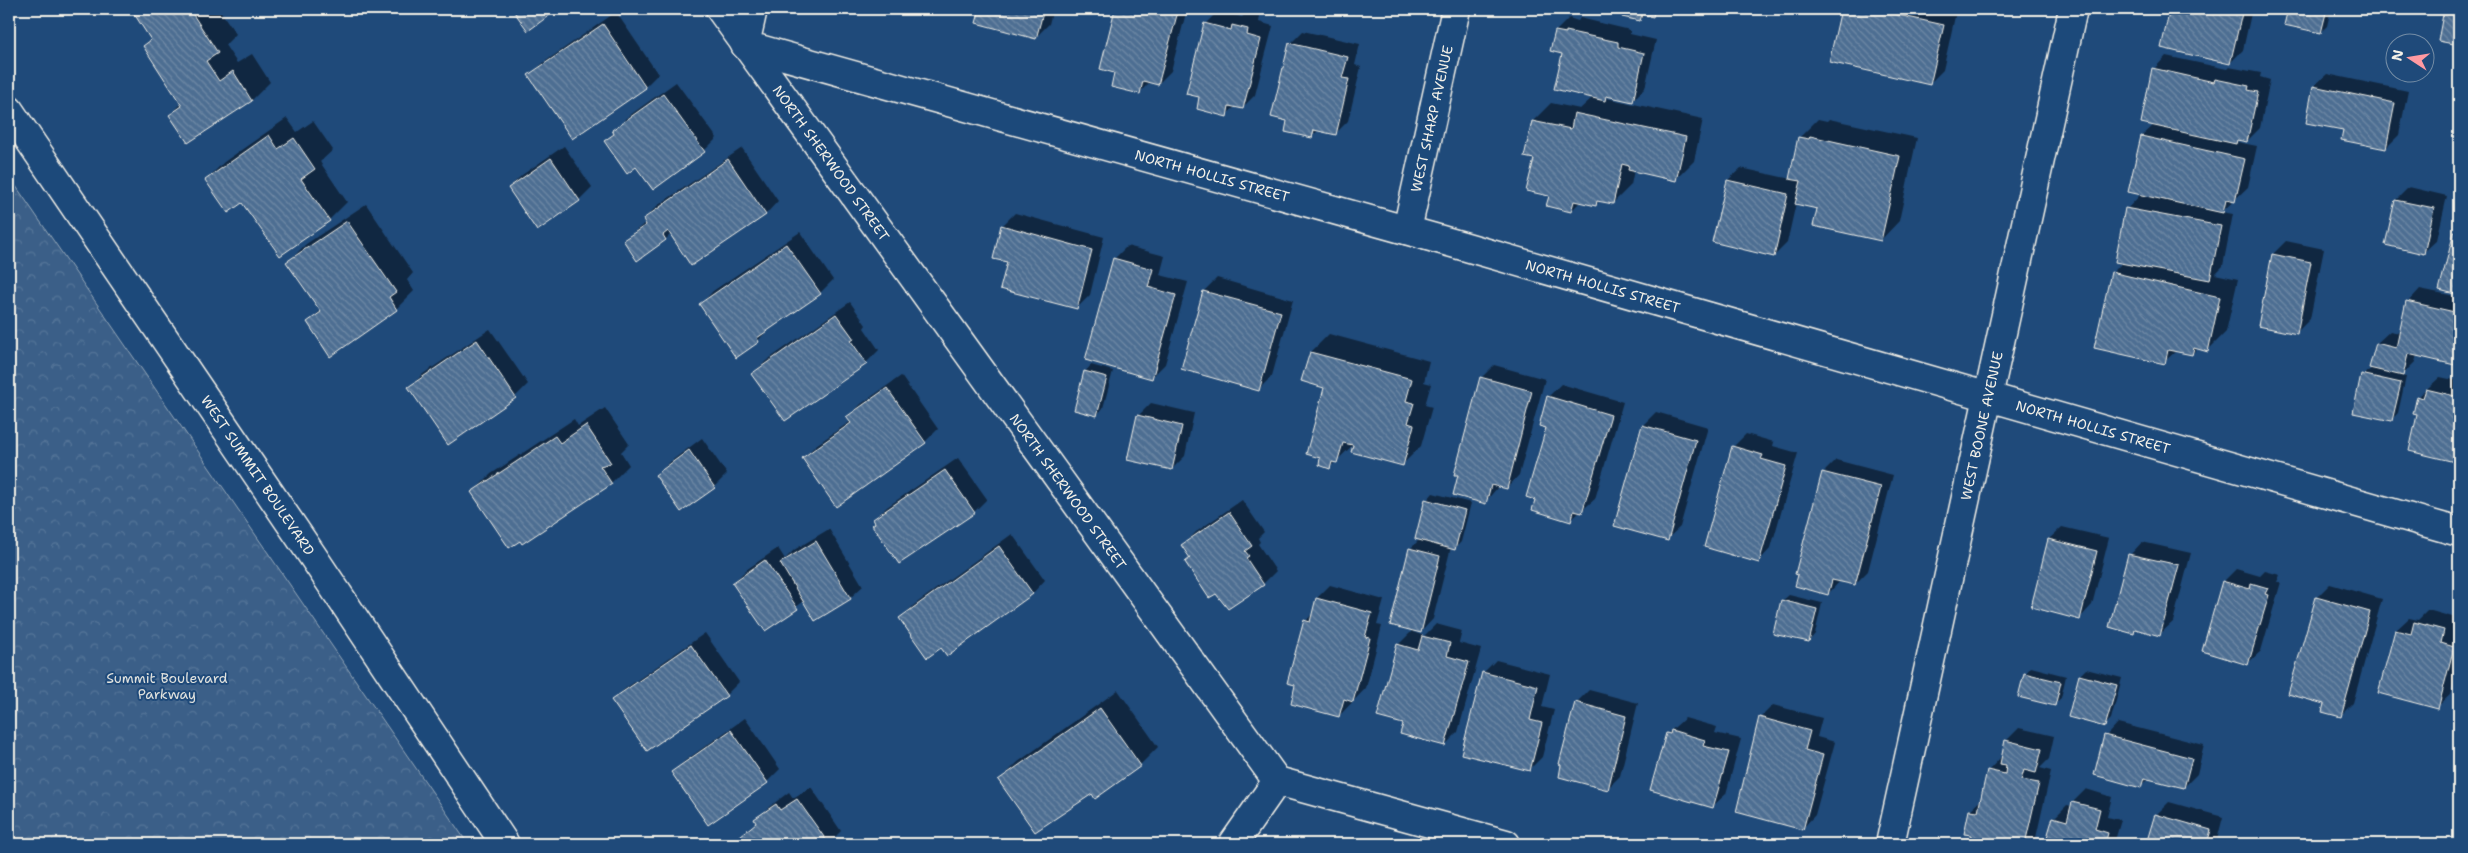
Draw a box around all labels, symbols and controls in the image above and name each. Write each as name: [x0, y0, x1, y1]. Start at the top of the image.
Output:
north arrow: [2386, 32, 2436, 82]
street label: WEST SHARP AVENUE: [1407, 43, 1457, 194]
text: N: [2387, 48, 2407, 63]
street label: NORTH SHERWOOD STREET: [769, 82, 894, 245]
street label: NORTH HOLLIS STREET: [1133, 146, 1292, 206]
street label: NORTH HOLLIS STREET: [1524, 255, 1683, 317]
street label: WEST BOONE AVENUE: [1957, 350, 2007, 502]
street label: WEST SUMMIT BOULEVARD: [197, 392, 319, 559]
street label: NORTH HOLLIS STREET: [2014, 396, 2173, 458]
street label: NORTH SHERWOOD STREET: [1006, 410, 1131, 573]
park label: Summit Boulevard Parkway: [106, 669, 228, 703]

